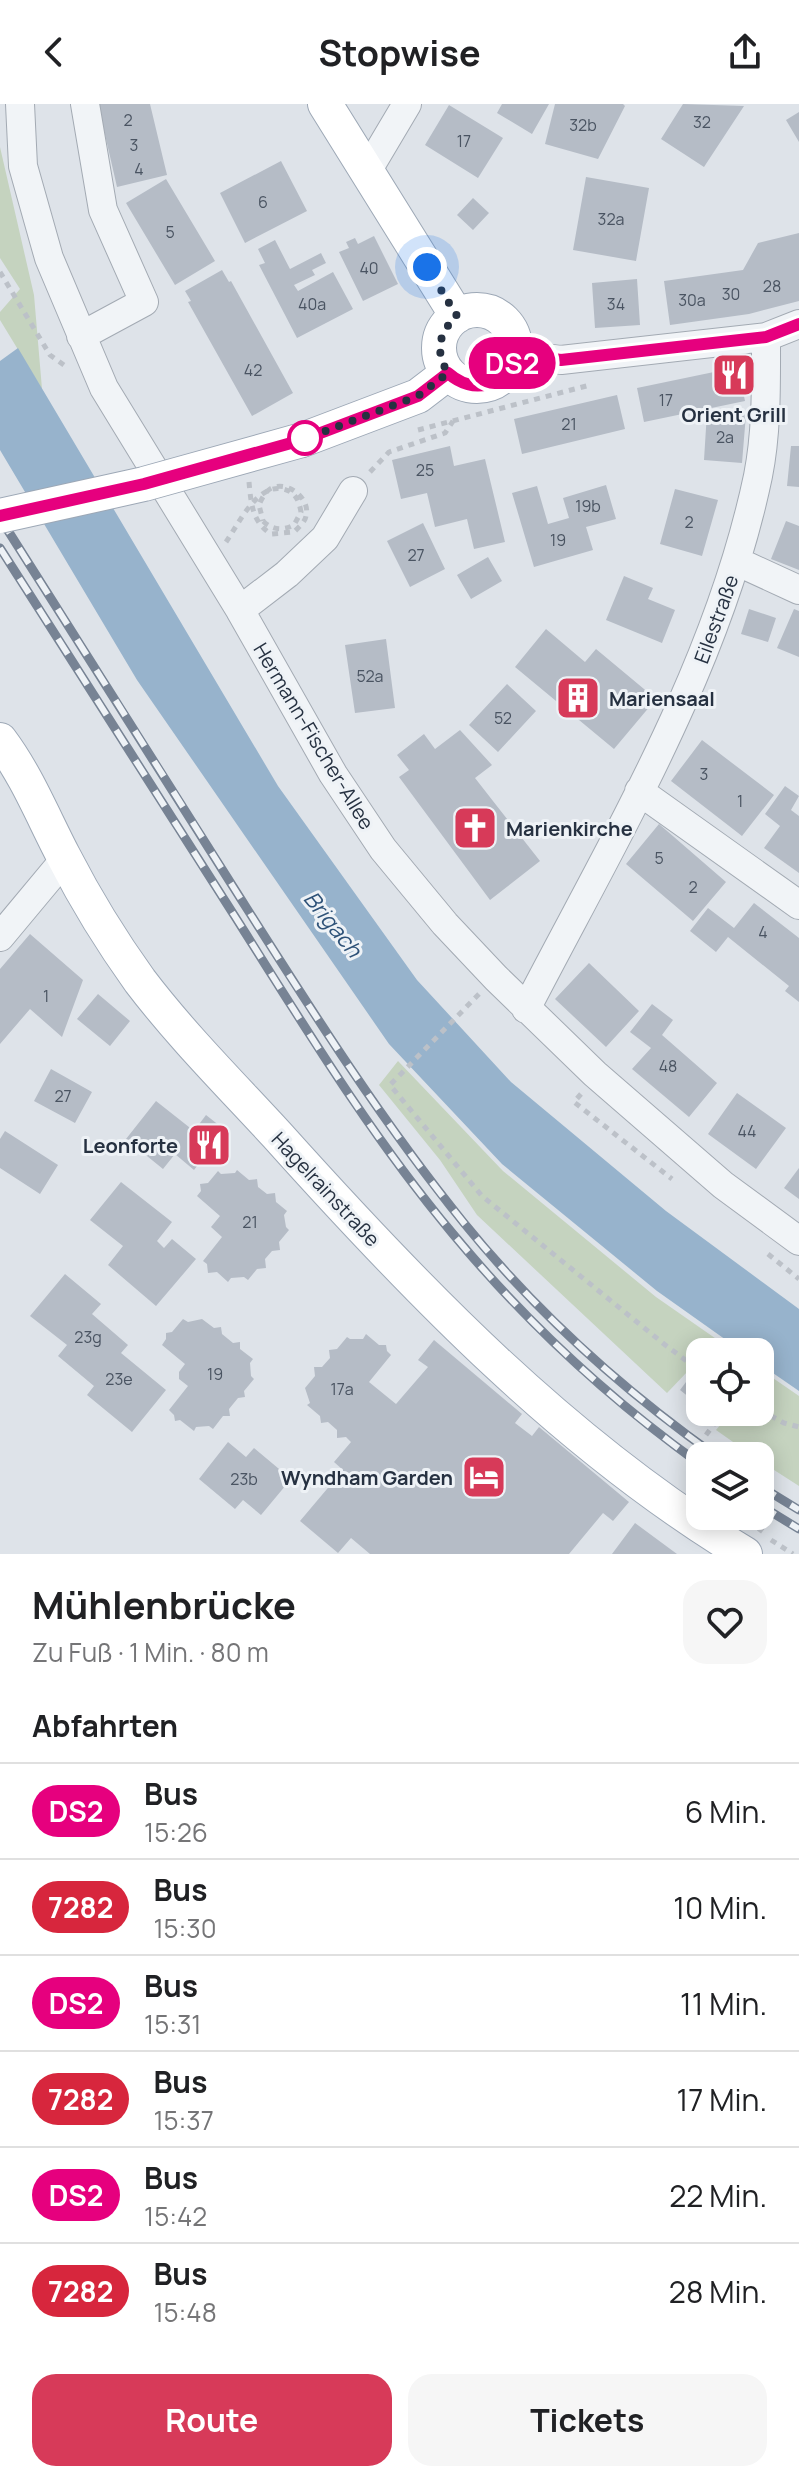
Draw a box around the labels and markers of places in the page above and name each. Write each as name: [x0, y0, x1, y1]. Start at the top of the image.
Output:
restaurant icon: Orient Grill: [710, 351, 758, 399]
place label: Orient Grill: [682, 401, 786, 428]
unlabelled marker: [288, 421, 322, 455]
building icon: Mariensaal: [554, 674, 602, 722]
place label: Mariensaal: [609, 685, 715, 712]
church icon: Marienkirche: [451, 804, 499, 852]
place label: Marienkirche: [506, 815, 633, 842]
restaurant icon: Leonforte: [185, 1121, 233, 1169]
place label: Leonforte: [83, 1132, 178, 1159]
hotel icon: Wyndham Garden: [460, 1453, 508, 1501]
place label: Wyndham Garden: [281, 1464, 453, 1491]

